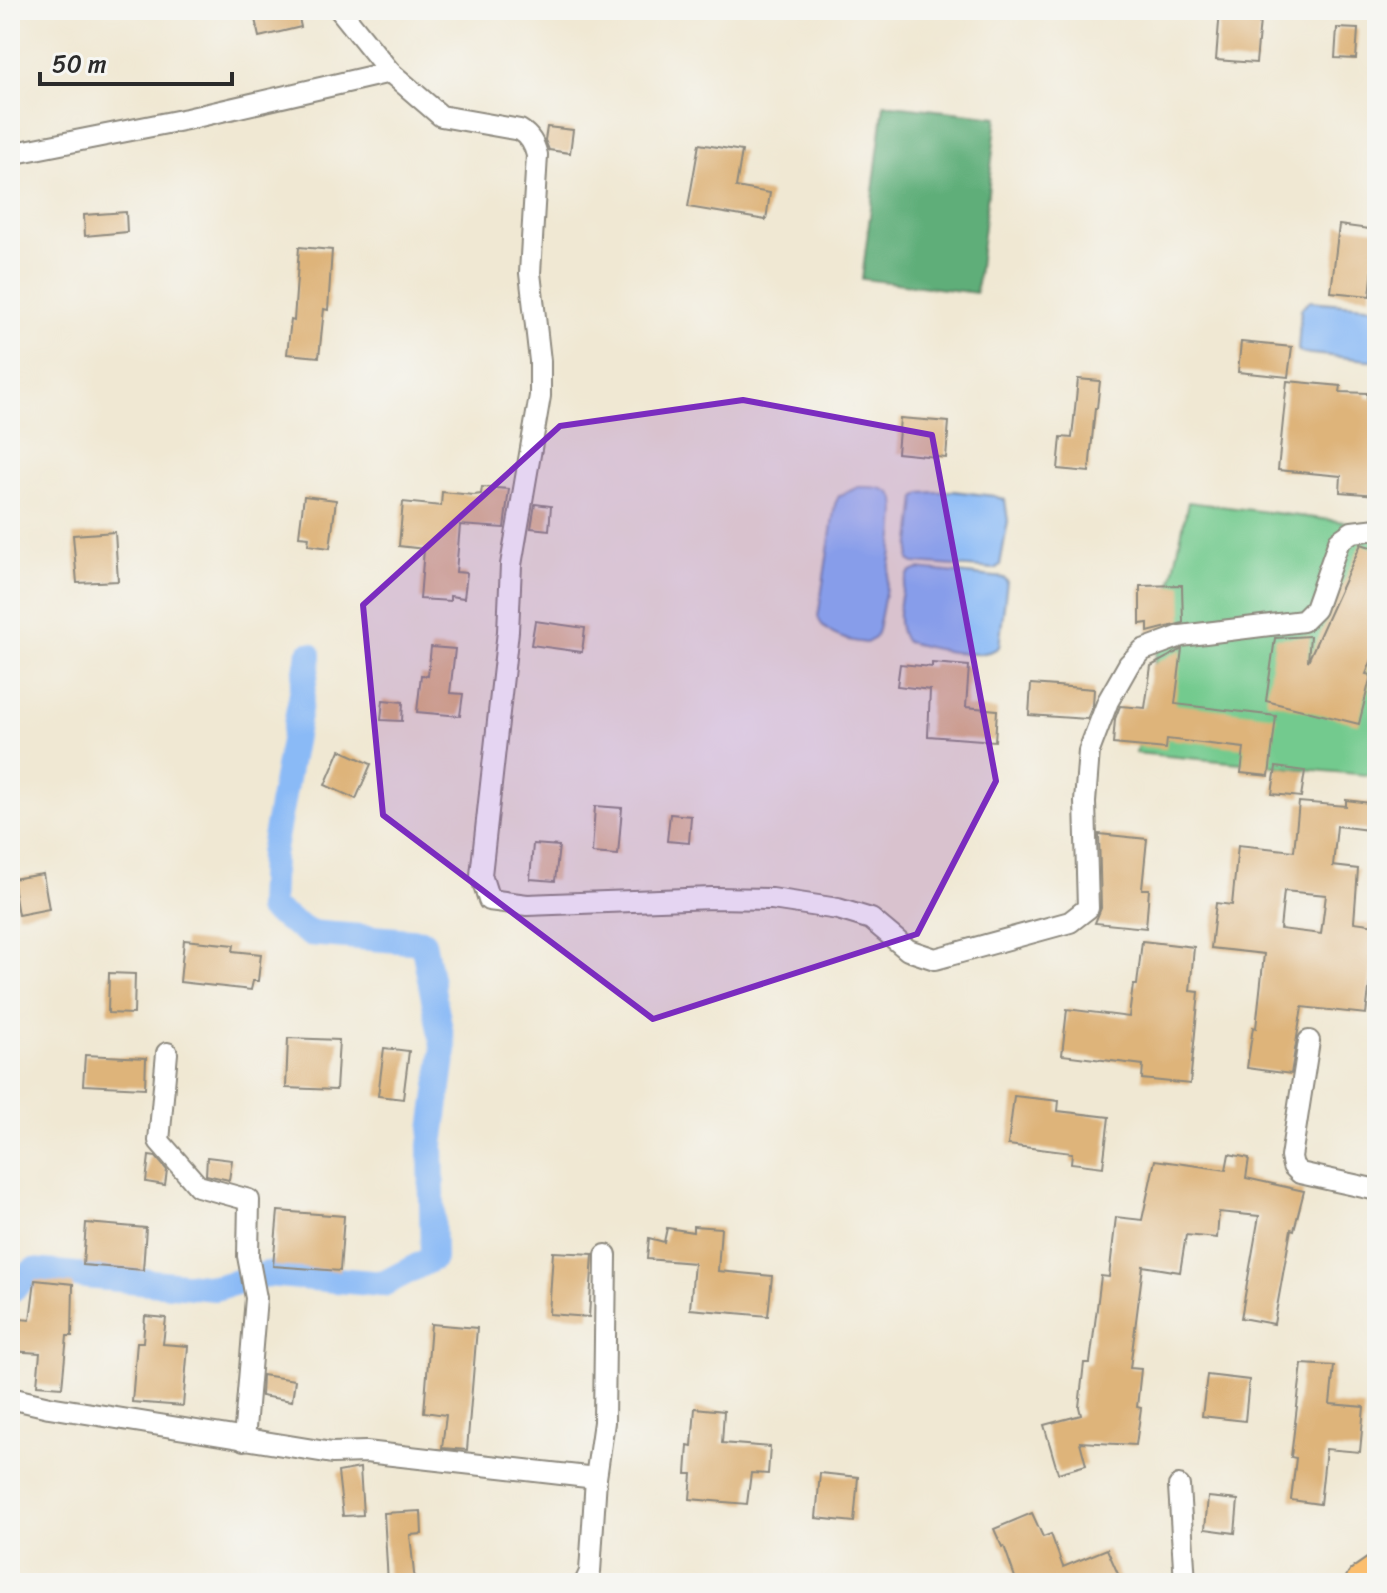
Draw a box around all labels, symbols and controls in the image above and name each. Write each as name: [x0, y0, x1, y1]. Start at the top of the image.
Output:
scale bar: [40, 36, 232, 86]
text: 50 m: [52, 43, 107, 85]

